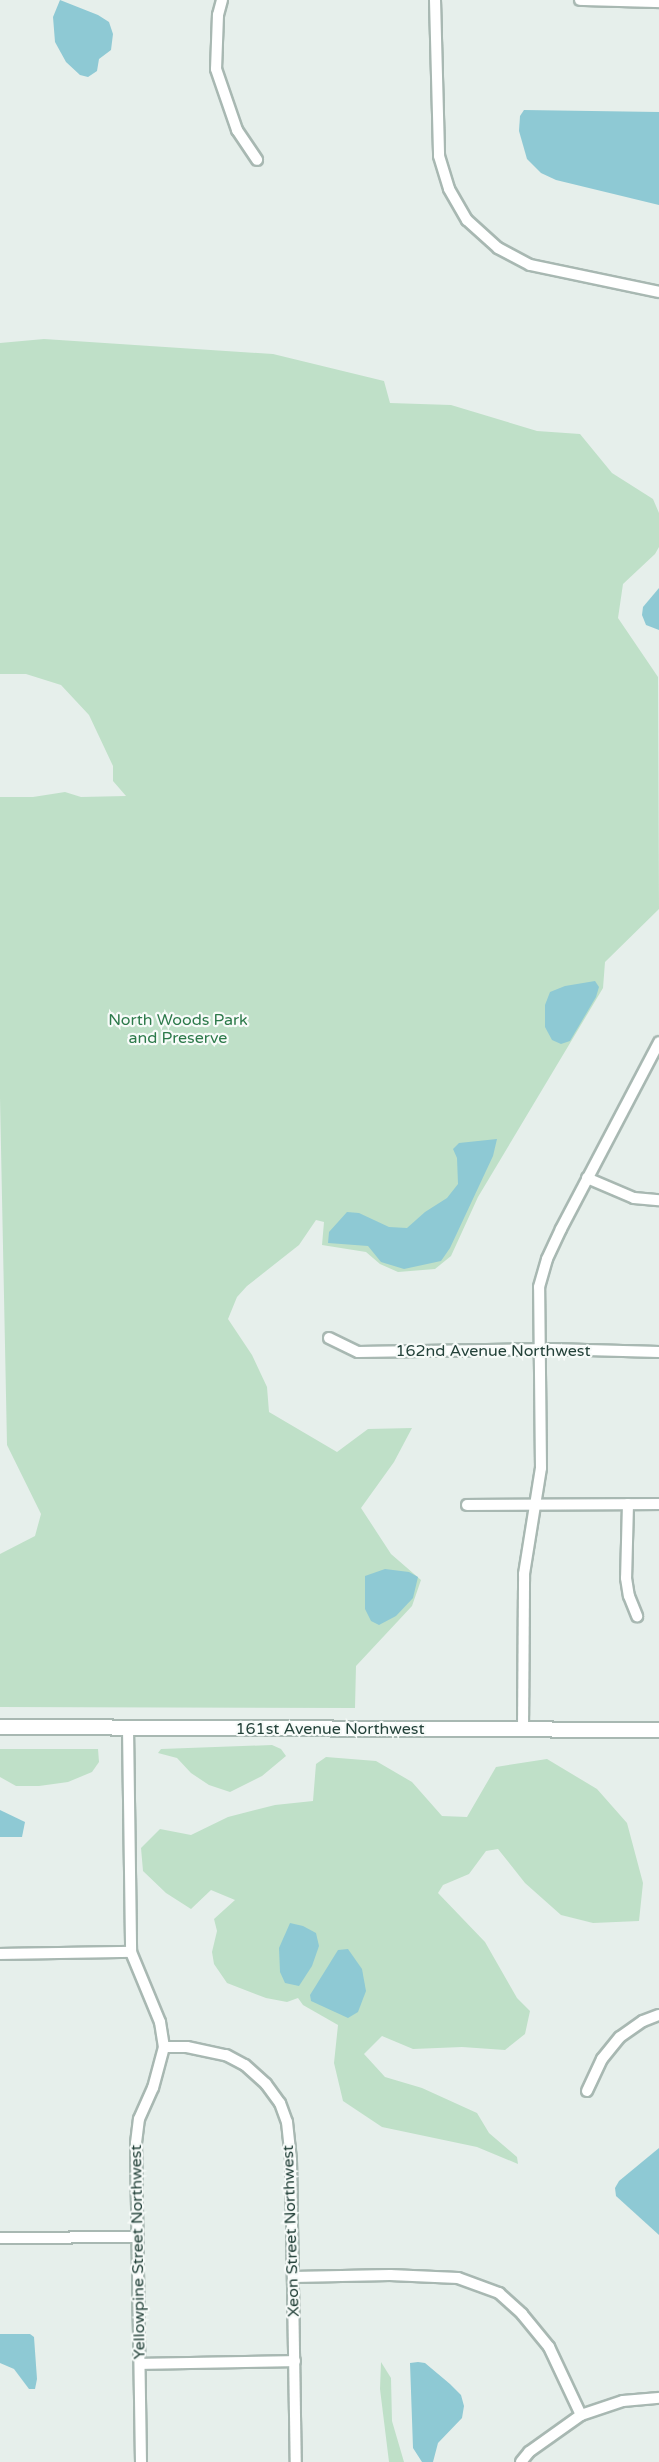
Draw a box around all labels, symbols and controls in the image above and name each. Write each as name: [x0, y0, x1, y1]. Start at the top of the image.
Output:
park label: North Woods Park and Preserve: [108, 1010, 248, 1048]
street label: 162nd Avenue Northwest: [395, 1341, 591, 1361]
street label: 161st Avenue Northwest: [236, 1719, 424, 1739]
street label: Yellowpine Street Northwest: [127, 2144, 149, 2360]
street label: Xeon Street Northwest: [278, 2145, 304, 2317]

